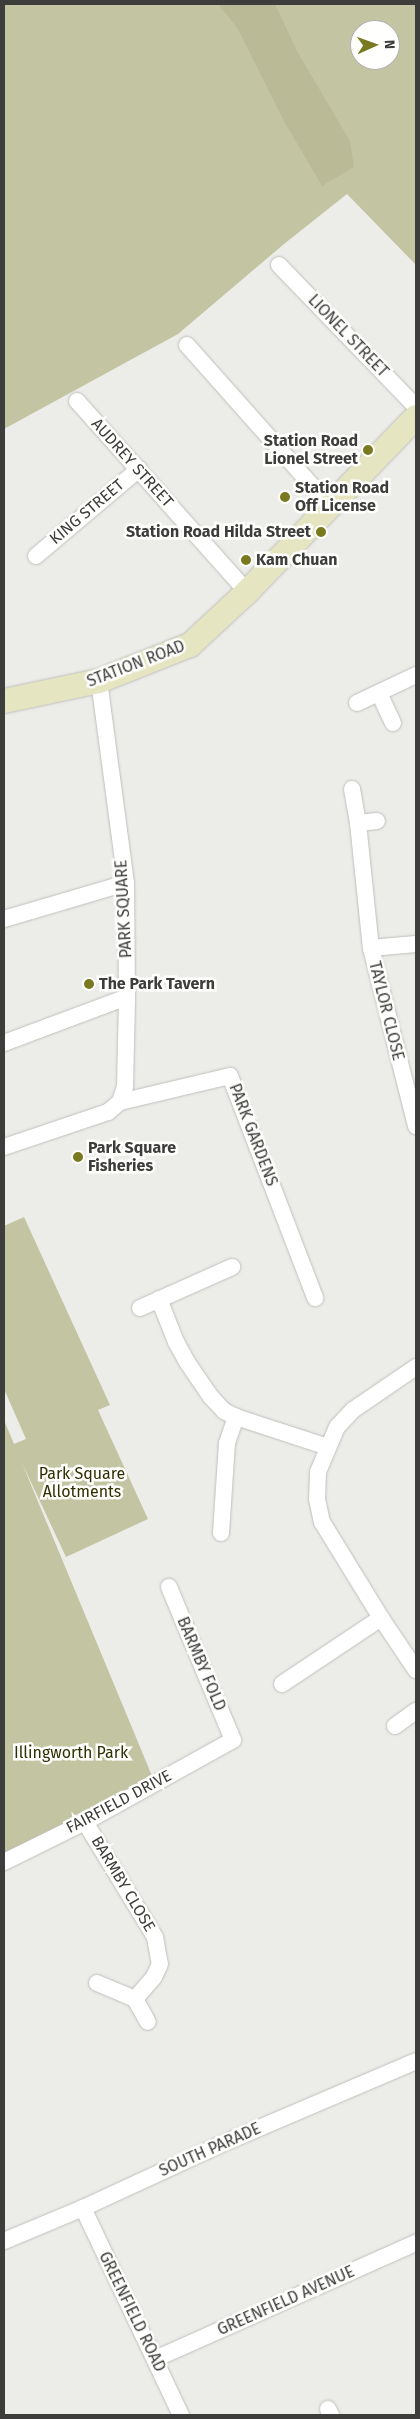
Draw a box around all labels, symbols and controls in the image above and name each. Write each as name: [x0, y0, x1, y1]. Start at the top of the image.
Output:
north arrow: [350, 20, 400, 70]
text: N: [381, 40, 398, 49]
street label: LIONEL STREET: [304, 291, 392, 381]
street label: AUDREY STREET: [87, 415, 177, 511]
place label: Station Road Lionel Street: [264, 431, 358, 469]
marker: Station Road Lionel Street: [362, 444, 374, 456]
street label: KING STREET: [46, 475, 128, 549]
place label: Station Road Off License: [295, 478, 389, 516]
marker: Station Road Off License: [279, 491, 291, 503]
place label: Station Road Hilda Street: [126, 522, 311, 542]
marker: Station Road Hilda Street: [315, 526, 327, 538]
place label: Kam Chuan: [256, 550, 337, 570]
marker: Kam Chuan: [240, 554, 252, 566]
street label: STATION ROAD: [84, 637, 188, 691]
street label: PARK SQUARE: [112, 859, 136, 959]
street label: TAYLOR CLOSE: [364, 959, 408, 1063]
place label: The Park Tavern: [99, 974, 215, 994]
marker: The Park Tavern: [83, 978, 95, 990]
street label: PARK GARDENS: [225, 1081, 281, 1189]
place label: Park Square Fisheries: [88, 1138, 176, 1176]
marker: Park Square Fisheries: [72, 1151, 84, 1163]
park label: Park Square Allotments: [39, 1464, 125, 1502]
street label: BARMBY FOLD: [173, 1614, 229, 1714]
park label: Illingworth Park: [14, 1743, 128, 1763]
street label: FAIRFIELD DRIVE: [63, 1766, 175, 1838]
street label: BARMBY CLOSE: [87, 1833, 159, 1935]
street label: SOUTH PARADE: [156, 2119, 264, 2181]
street label: GREENFIELD ROAD: [95, 2249, 169, 2375]
street label: GREENFIELD AVENUE: [215, 2262, 357, 2340]

